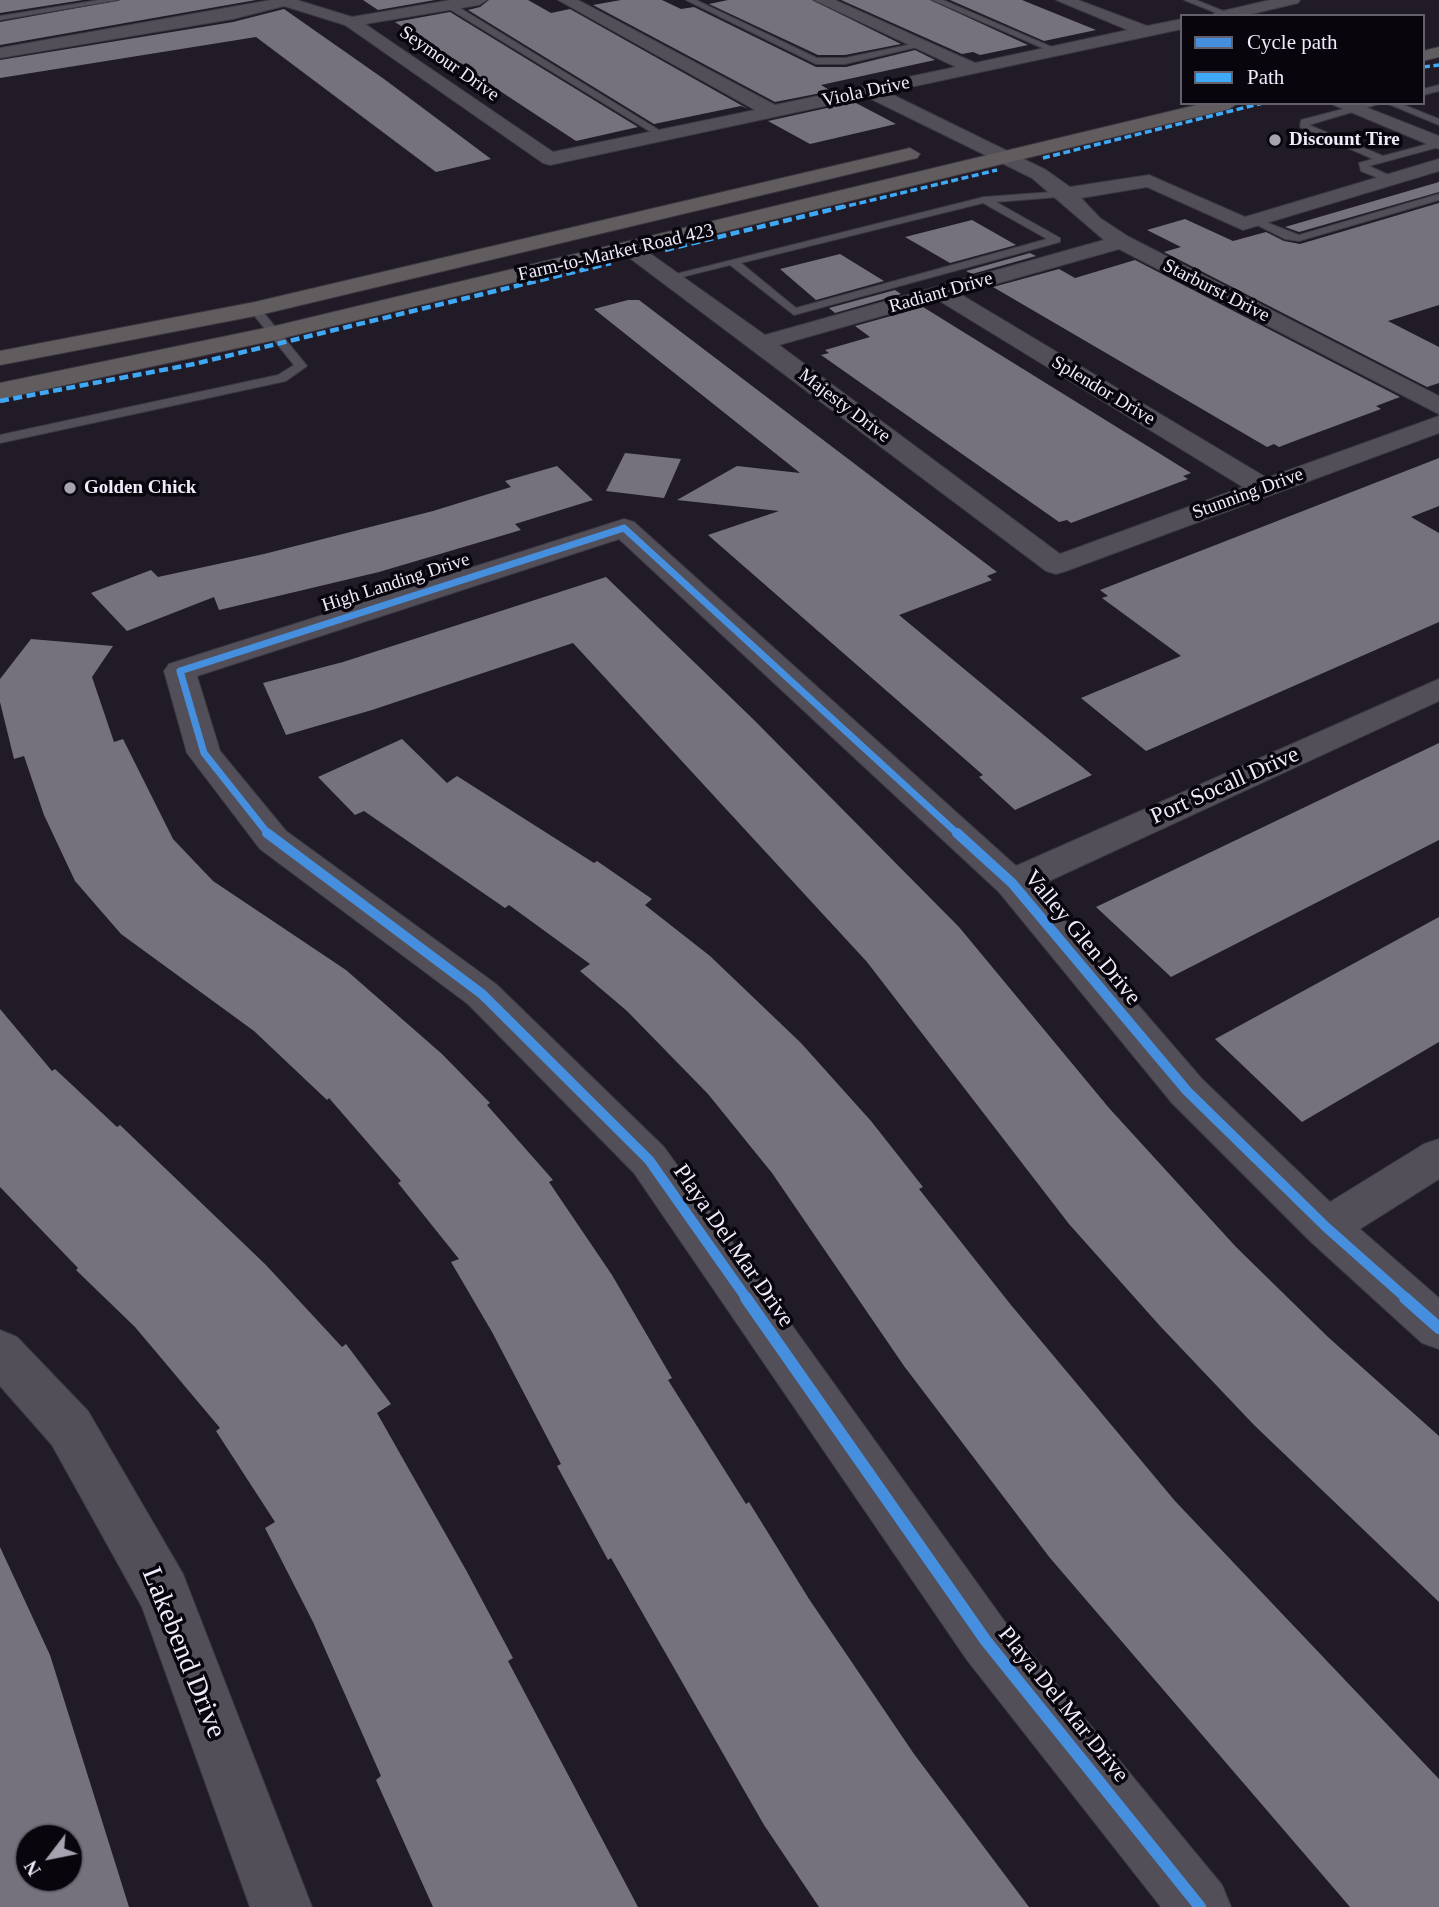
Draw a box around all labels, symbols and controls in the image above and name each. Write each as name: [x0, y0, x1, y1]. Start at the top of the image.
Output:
legend: [1180, 14, 1425, 105]
street label: Seymour Drive: [395, 21, 503, 107]
text: Cycle path: [1247, 30, 1337, 54]
text: Path: [1247, 65, 1284, 89]
street label: Viola Drive: [820, 72, 912, 112]
place label: Discount Tire: [1289, 129, 1400, 151]
marker: Discount Tire: [1267, 132, 1283, 148]
street label: Farm-to-Market Road 423: [516, 219, 716, 287]
street label: Starburst Drive: [1159, 254, 1273, 328]
street label: Radiant Drive: [886, 267, 996, 319]
street label: Splendor Drive: [1047, 351, 1159, 431]
street label: Majesty Drive: [794, 364, 894, 448]
street label: Stunning Drive: [1189, 463, 1307, 525]
place label: Golden Chick: [84, 477, 196, 499]
marker: Golden Chick: [62, 480, 78, 496]
street label: High Landing Drive: [319, 548, 473, 618]
street label: Port Socall Drive: [1146, 741, 1304, 831]
street label: Valley Glen Drive: [1018, 865, 1146, 1011]
street label: Playa Del Mar Drive: [667, 1159, 799, 1333]
street label: Lakebend Drive: [133, 1563, 233, 1743]
street label: Playa Del Mar Drive: [992, 1622, 1134, 1788]
north arrow: [14, 1823, 84, 1893]
text: N: [20, 1857, 45, 1880]

